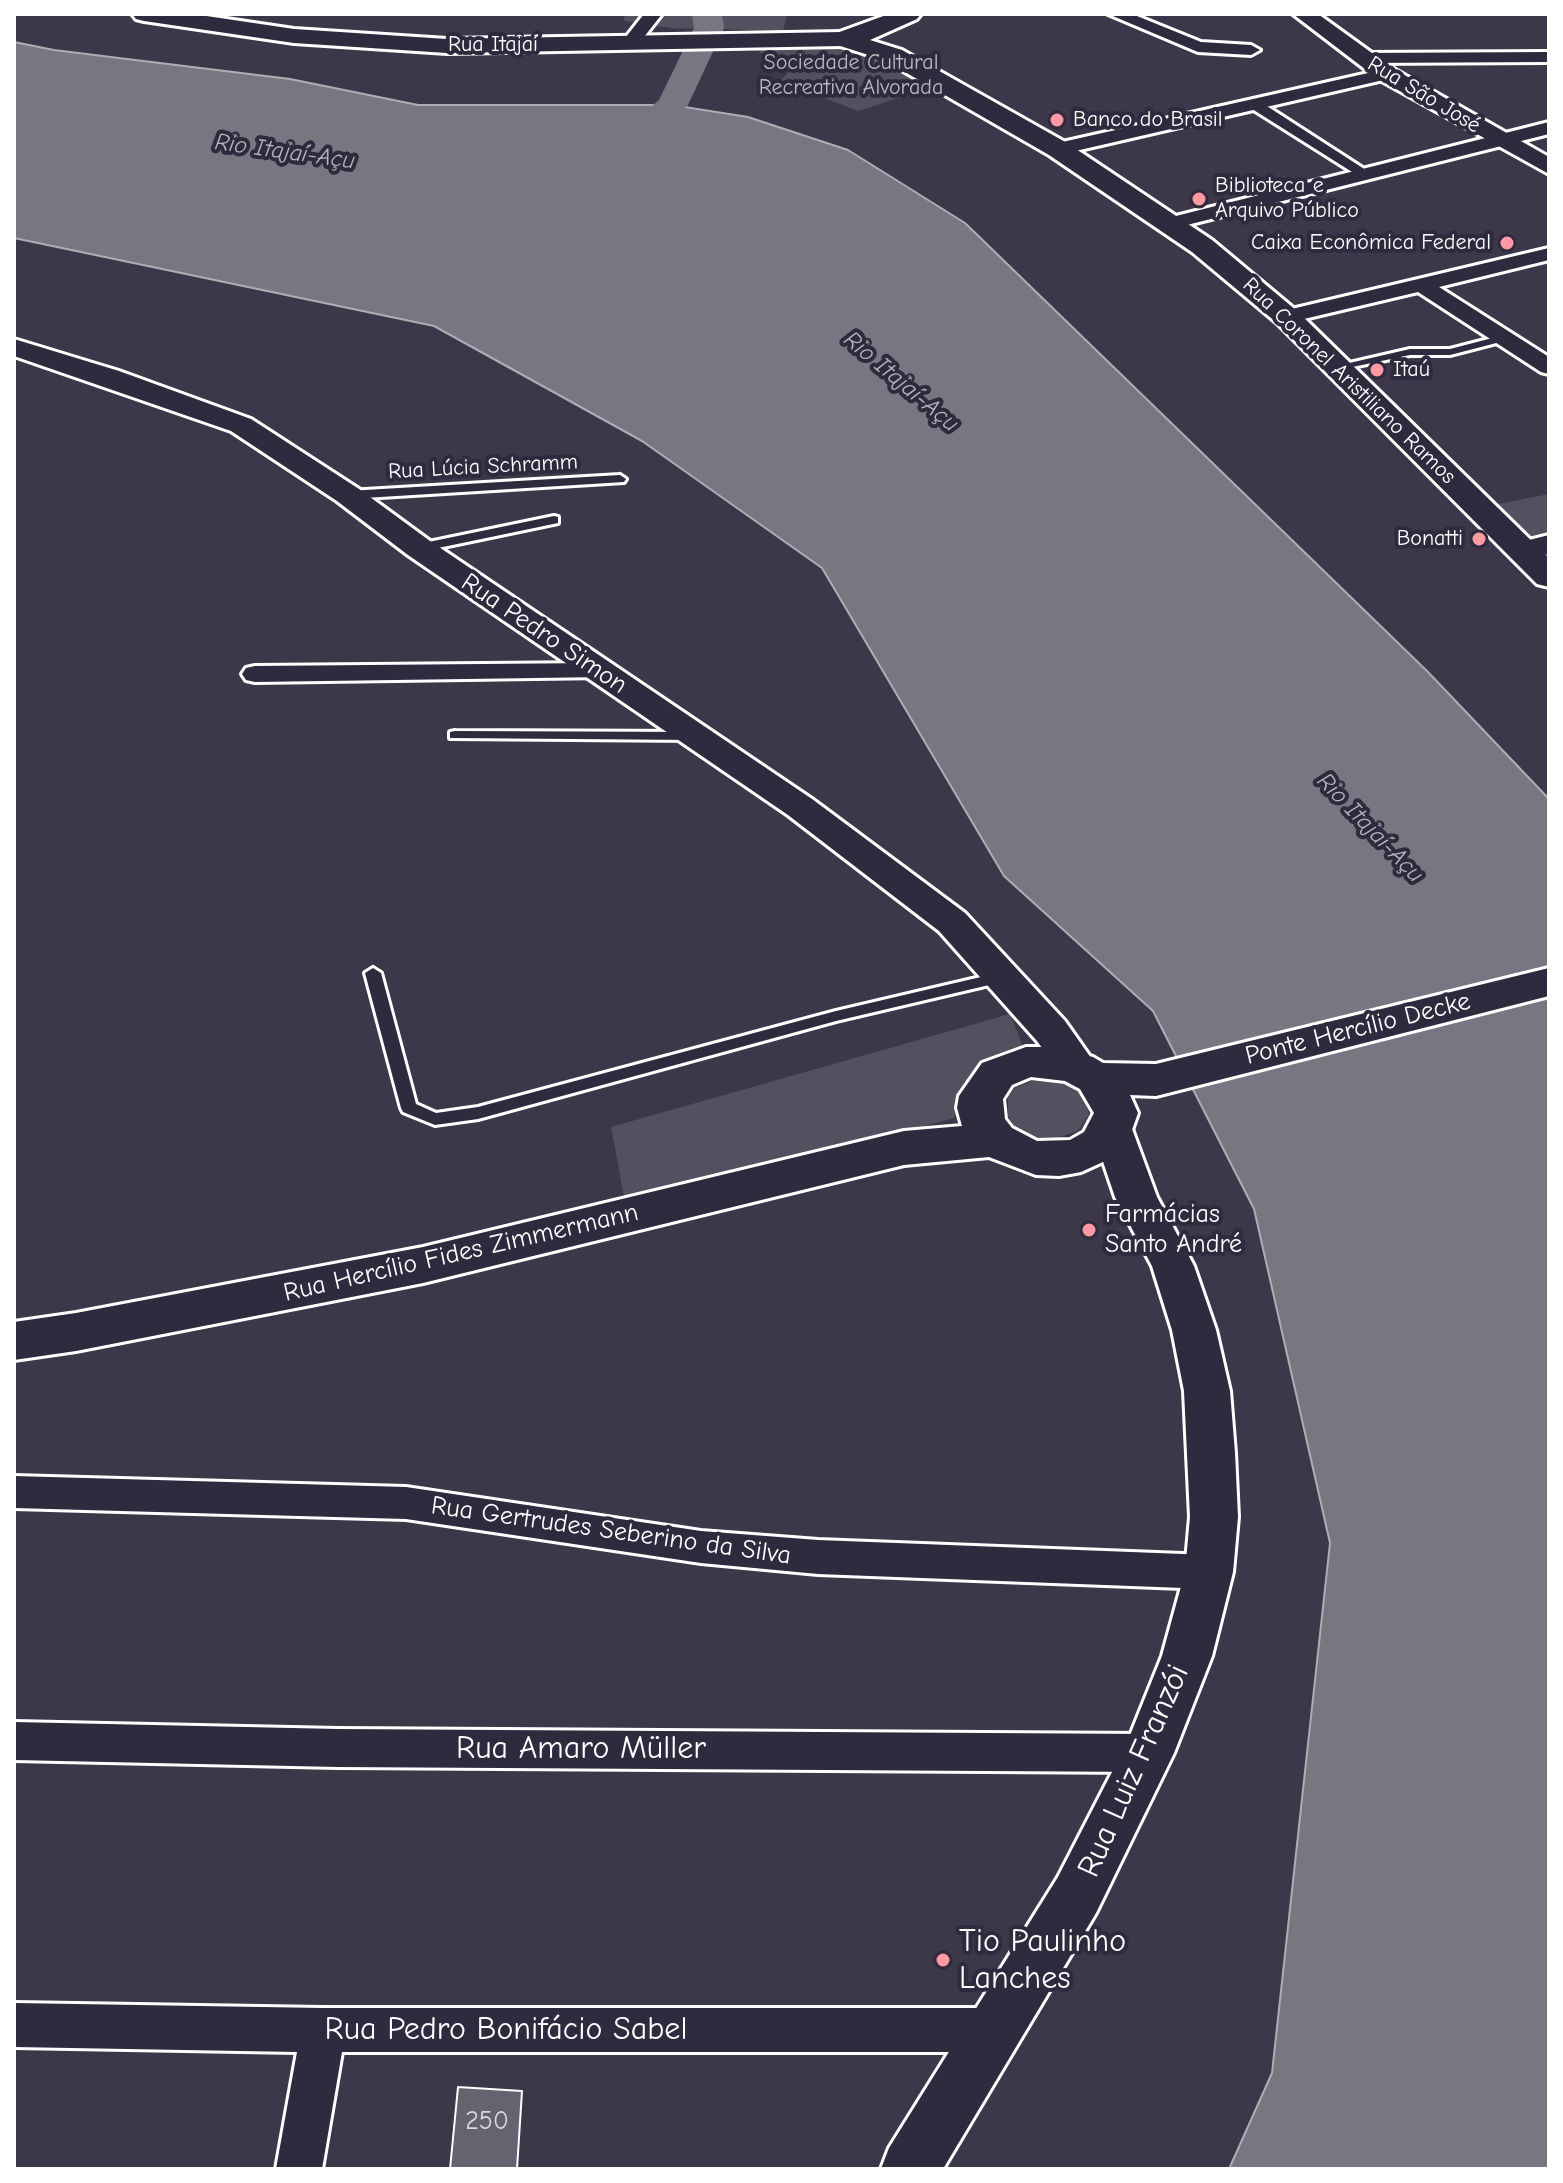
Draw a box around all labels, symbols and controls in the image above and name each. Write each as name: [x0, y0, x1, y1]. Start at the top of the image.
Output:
street label: Rua Itajaí: [448, 32, 538, 58]
park label: Sociedade Cultural Recreativa Alvorada: [759, 50, 943, 102]
street label: Rua São José: [1363, 51, 1485, 139]
place label: Banco do Brasil: [1073, 107, 1223, 133]
marker: Banco do Brasil: [1048, 111, 1066, 129]
water label: Rio Itajaí-Açu: [213, 128, 357, 176]
place label: Biblioteca e Arquivo Público: [1215, 173, 1359, 224]
marker: Biblioteca e Arquivo Público: [1190, 190, 1208, 208]
place label: Caixa Econômica Federal: [1251, 230, 1491, 256]
marker: Caixa Econômica Federal: [1498, 234, 1516, 252]
street label: Rua Coronel Aristiliano Ramos: [1237, 272, 1461, 490]
water label: Rio Itajaí-Açu: [838, 326, 964, 438]
place label: Itaú: [1393, 357, 1430, 383]
marker: Itaú: [1368, 361, 1386, 379]
street label: Rua Lúcia Schramm: [387, 449, 579, 485]
place label: Bonatti: [1397, 526, 1463, 552]
marker: Bonatti: [1470, 530, 1488, 548]
street label: Rua Pedro Simon: [455, 567, 633, 701]
water label: Rio Itajaí-Açu: [1311, 767, 1429, 889]
street label: Ponte Hercílio Decke: [1242, 986, 1474, 1072]
street label: Rua Hercílio Fides Zimmermann: [281, 1197, 641, 1309]
place label: Farmácias Santo André: [1105, 1199, 1242, 1260]
marker: Farmácias Santo André: [1080, 1221, 1098, 1239]
street label: Rua Gertrudes Seberino da Silva: [429, 1490, 793, 1572]
street label: Rua Luiz Franzói: [1070, 1659, 1198, 1883]
street label: Rua Amaro Müller: [456, 1730, 706, 1768]
place label: Tio Paulinho Lanches: [959, 1923, 1126, 1998]
marker: Tio Paulinho Lanches: [934, 1951, 952, 1969]
street label: Rua Pedro Bonifácio Sabel: [325, 2011, 687, 2049]
house number: 250: [465, 2106, 509, 2138]

